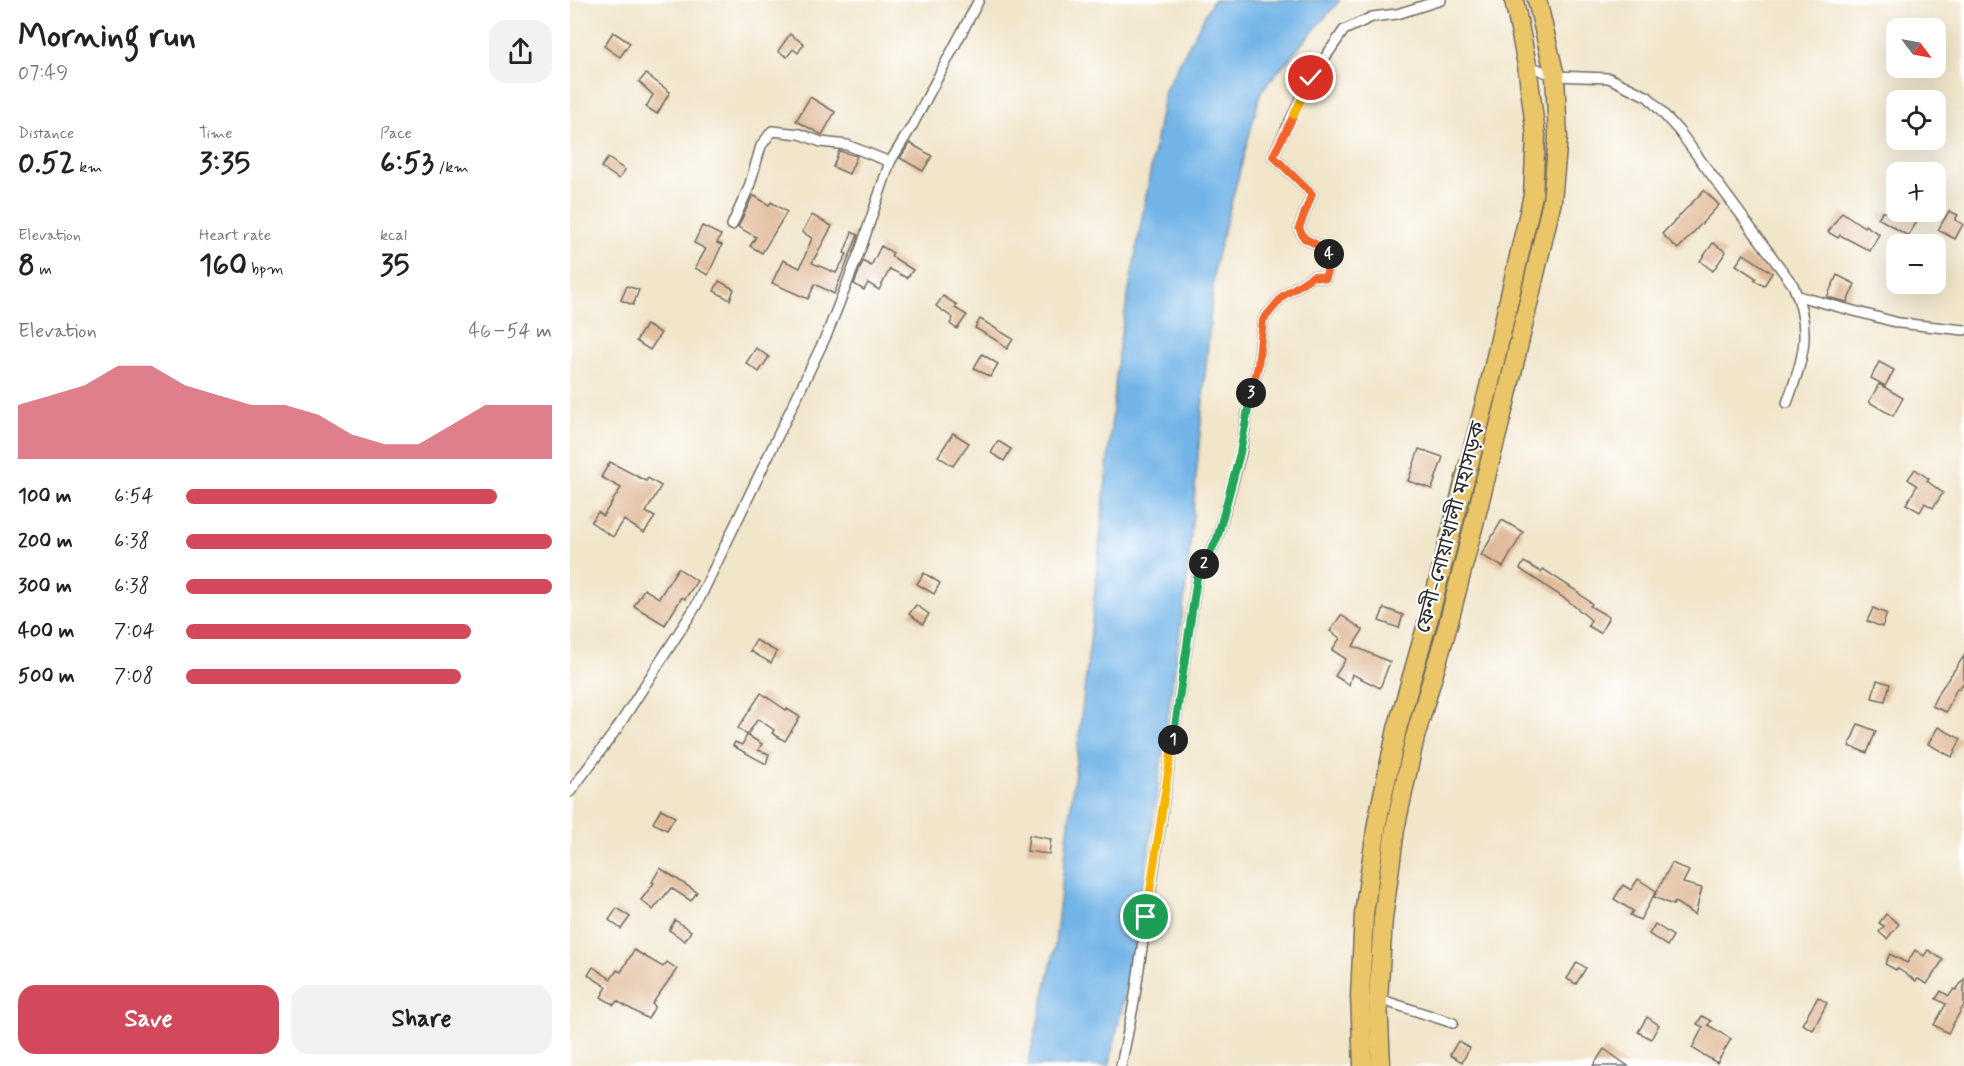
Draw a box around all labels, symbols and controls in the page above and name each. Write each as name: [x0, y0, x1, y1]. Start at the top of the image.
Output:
text: Morning run: [18, 15, 196, 59]
north arrow: [1886, 18, 1946, 78]
map controls: [1886, 18, 1946, 294]
button: share: [489, 20, 552, 83]
pin: [1285, 52, 1336, 103]
text: 07:49: [18, 60, 68, 87]
icon: check: [1294, 61, 1327, 94]
button: locate: [1886, 90, 1946, 150]
text: Distance: [18, 123, 74, 144]
text: Time: [199, 123, 233, 144]
text: Pace: [380, 123, 412, 144]
text: 0.52: [18, 144, 75, 183]
text: 3:35: [199, 144, 250, 183]
text: 6:53: [380, 144, 434, 183]
text: km: [75, 157, 103, 178]
text: /km: [434, 157, 469, 178]
button: +: [1886, 162, 1946, 222]
text: Elevation: [18, 225, 81, 246]
text: Heart rate: [199, 225, 271, 246]
text: kcal: [380, 225, 407, 246]
button: −: [1886, 234, 1946, 294]
pin: 4: [1314, 239, 1344, 269]
text: 4: [1324, 243, 1334, 264]
text: 8: [18, 246, 35, 285]
text: 160: [199, 246, 247, 285]
text: 35: [380, 246, 410, 285]
text: m: [35, 259, 52, 280]
text: bpm: [247, 259, 284, 280]
text: Elevation: [18, 318, 97, 345]
text: 46–54 m: [468, 318, 552, 345]
pin: 3: [1236, 378, 1266, 408]
text: 3: [1247, 382, 1255, 403]
street label: ফেনী-নোয়াখালী মহাসড়ক: [1409, 417, 1493, 636]
text: 100 m: [18, 483, 72, 510]
text: 6:54: [114, 483, 154, 510]
text: 200 m: [18, 528, 73, 555]
text: 6:38: [114, 528, 150, 555]
pin: 2: [1189, 549, 1219, 579]
text: 2: [1200, 553, 1208, 574]
text: 300 m: [18, 573, 72, 600]
text: 6:38: [114, 573, 150, 600]
text: 400 m: [18, 618, 74, 645]
text: 7:04: [114, 618, 155, 645]
text: 500 m: [18, 663, 75, 690]
text: 7:08: [114, 663, 154, 690]
pin: 1: [1158, 725, 1188, 755]
text: 1: [1169, 729, 1177, 750]
pin: [1120, 891, 1171, 942]
icon: arrive: [1129, 900, 1162, 933]
button: Save: [18, 985, 279, 1054]
button: Share: [291, 985, 552, 1054]

